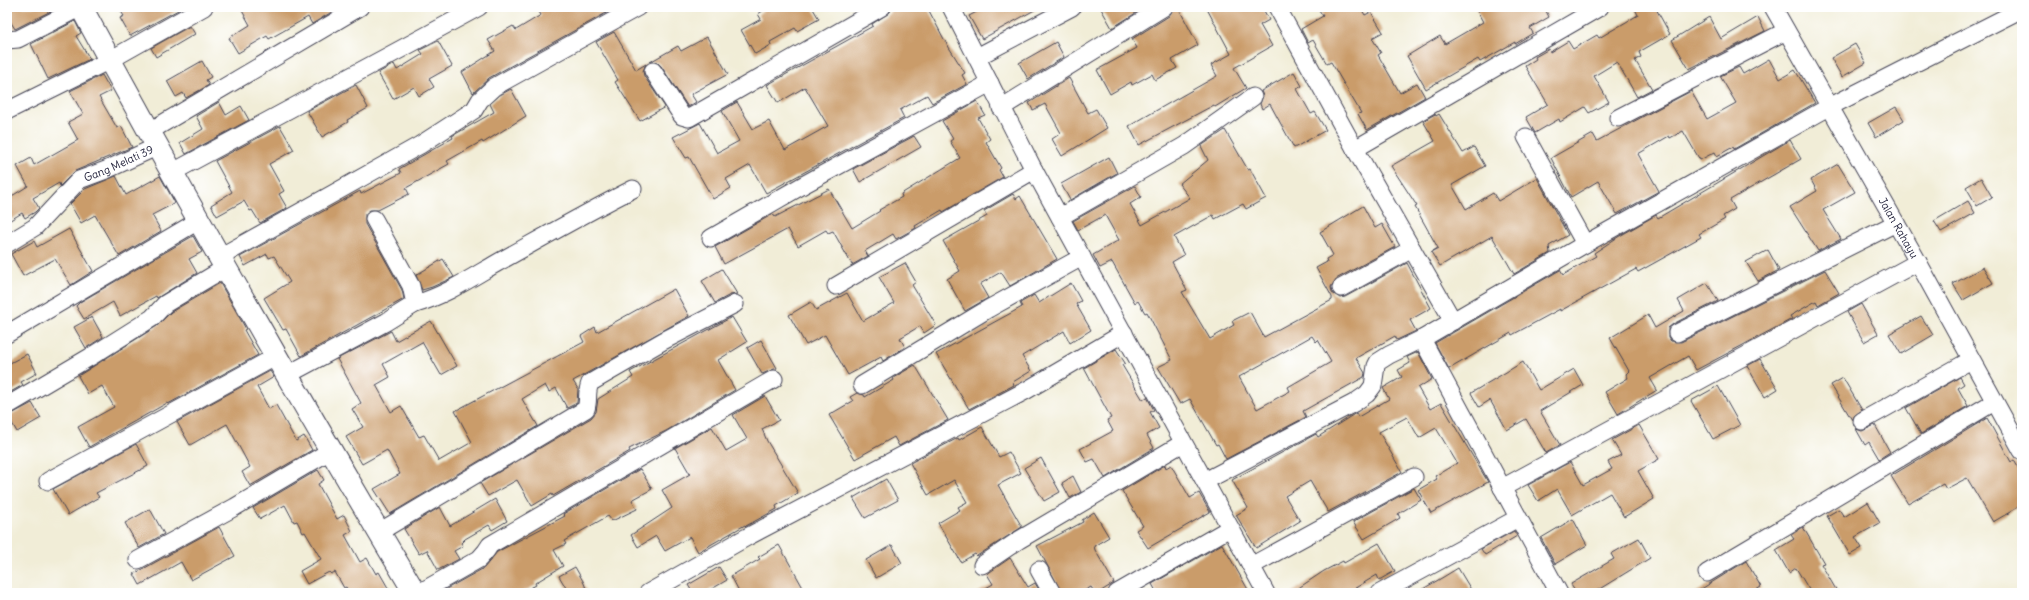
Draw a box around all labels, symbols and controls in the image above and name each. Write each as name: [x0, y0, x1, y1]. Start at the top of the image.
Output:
street label: Gang Melati 39: [82, 142, 155, 185]
street label: Jalan Rahayu: [1876, 195, 1922, 261]

